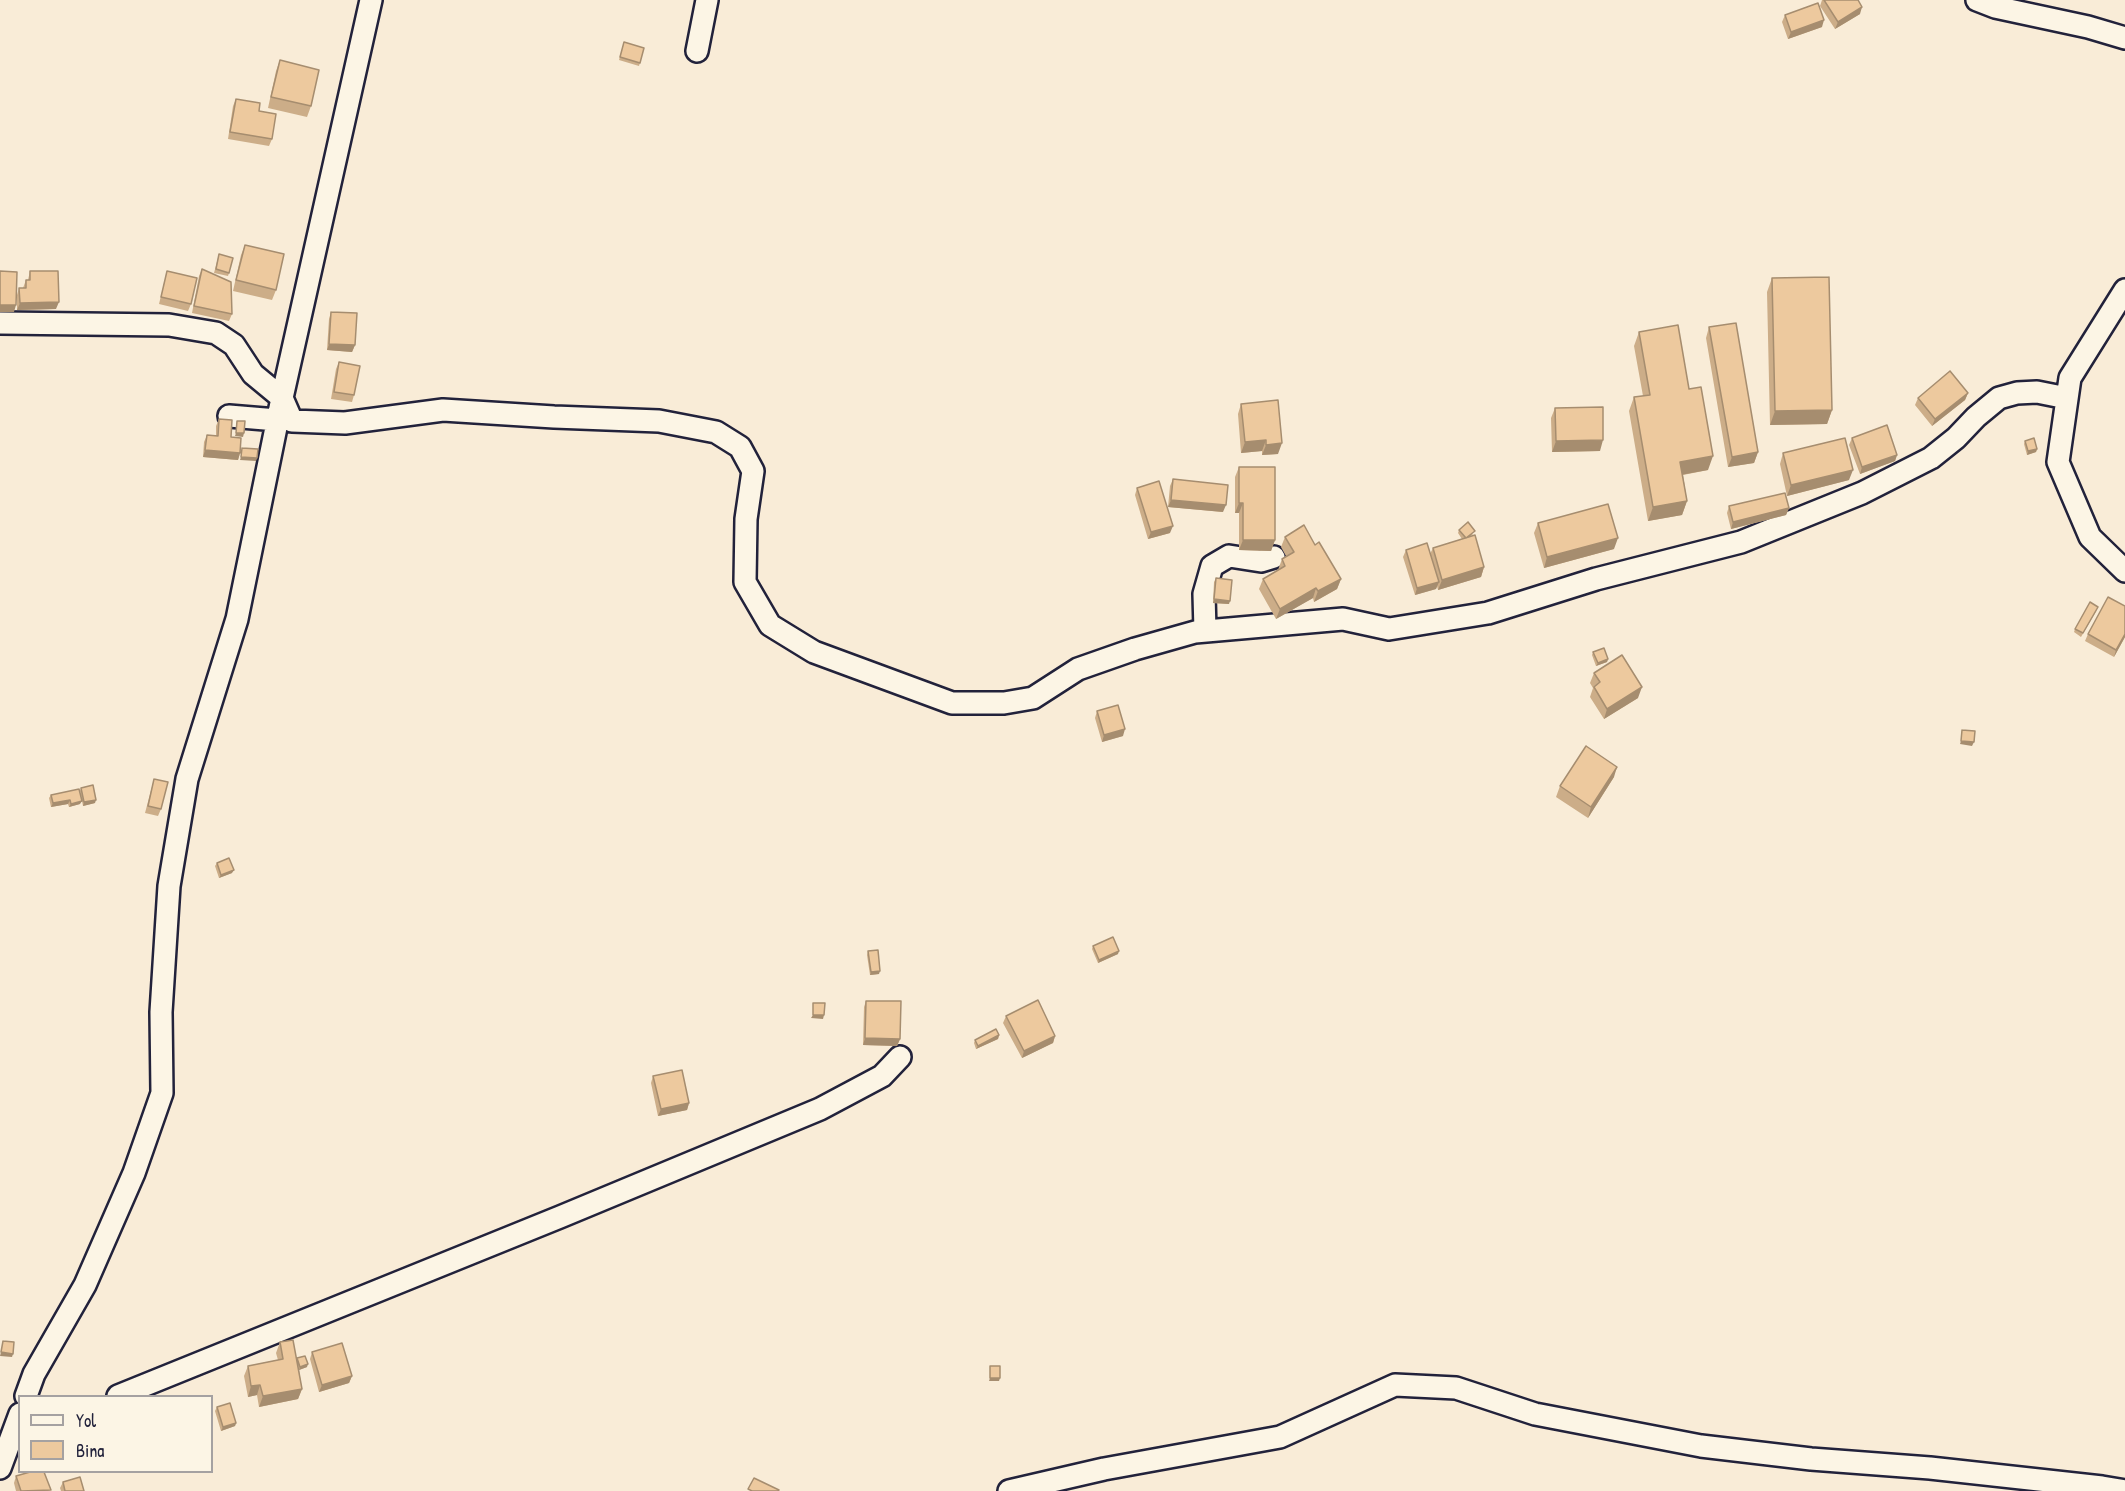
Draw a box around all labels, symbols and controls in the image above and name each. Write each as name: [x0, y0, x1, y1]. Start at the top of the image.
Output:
legend: [18, 1395, 213, 1473]
text: Yol: [76, 1408, 96, 1433]
text: Bina: [76, 1438, 104, 1463]

